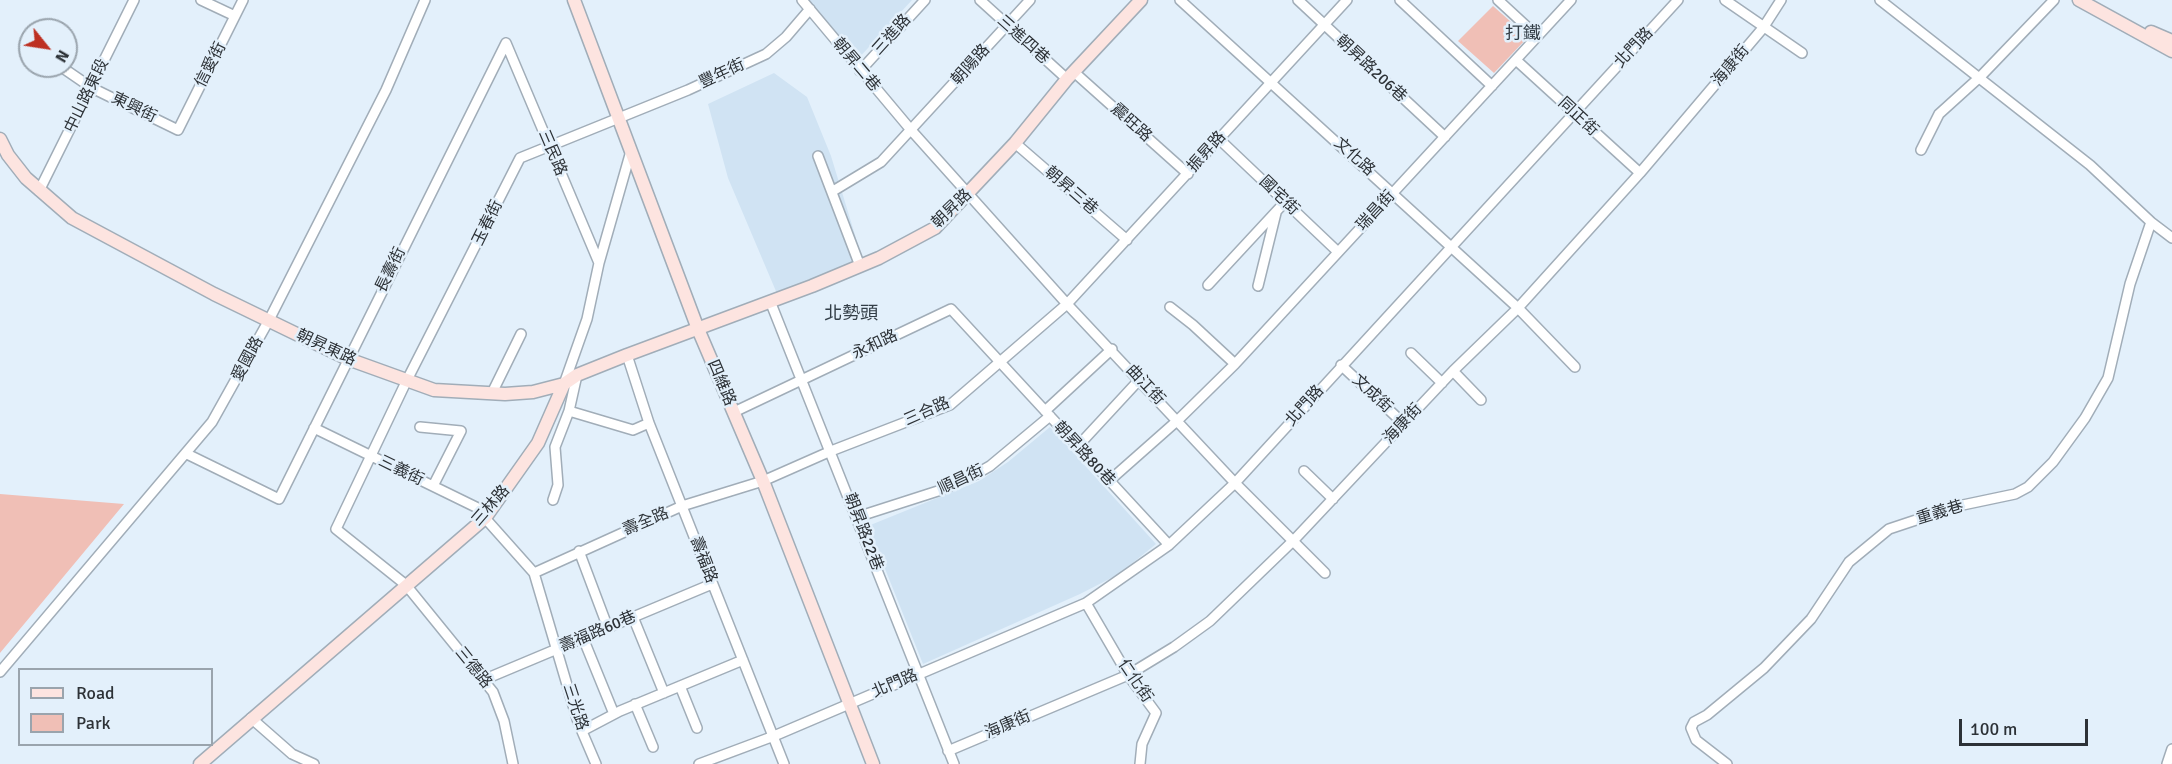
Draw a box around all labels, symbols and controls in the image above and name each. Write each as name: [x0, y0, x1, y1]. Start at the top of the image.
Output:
street label: 三進路: [869, 11, 915, 59]
street label: 三進四巷: [993, 11, 1053, 69]
north arrow: [18, 18, 78, 78]
district label: 打鐵: [1505, 23, 1541, 45]
street label: 北門路: [1611, 24, 1657, 72]
street label: 朝昇路206巷: [1332, 31, 1410, 107]
street label: 朝昇二巷: [828, 34, 884, 96]
street label: 信愛街: [192, 39, 230, 91]
street label: 朝陽路: [948, 41, 994, 89]
street label: 海康街: [1708, 41, 1754, 91]
text: N: [50, 46, 73, 66]
street label: 豐年街: [696, 55, 748, 93]
street label: 中山路東段: [61, 56, 113, 136]
street label: 東興街: [108, 89, 160, 127]
street label: 同正街: [1554, 94, 1602, 140]
street label: 震旺路: [1107, 100, 1155, 146]
street label: 三民路: [534, 127, 570, 179]
street label: 振昇路: [1184, 128, 1230, 176]
street label: 文化路: [1330, 134, 1378, 180]
street label: 朝昇三巷: [1041, 163, 1101, 219]
street label: 國宅街: [1255, 172, 1303, 220]
street label: 朝昇路: [928, 185, 976, 233]
street label: 瑞昌街: [1353, 187, 1399, 235]
street label: 玉春街: [469, 197, 507, 249]
street label: 長壽街: [372, 244, 410, 296]
district label: 北勢頭: [824, 303, 878, 325]
street label: 朝昇東路: [293, 326, 359, 370]
street label: 永和路: [849, 326, 901, 364]
street label: 愛國路: [228, 333, 268, 385]
street label: 四維路: [703, 357, 739, 409]
street label: 曲江街: [1122, 361, 1168, 409]
street label: 文成街: [1348, 371, 1396, 417]
street label: 北門路: [1282, 382, 1328, 430]
street label: 三合路: [901, 393, 953, 431]
street label: 海康街: [1380, 400, 1426, 448]
street label: 朝昇路80巷: [1049, 418, 1119, 490]
street label: 三義街: [375, 452, 427, 490]
street label: 順昌街: [935, 461, 987, 499]
street label: 三林路: [468, 482, 514, 530]
street label: 朝昇路22巷: [839, 491, 887, 573]
street label: 重義巷: [1914, 497, 1966, 529]
street label: 壽全路: [620, 504, 672, 540]
street label: 壽福路: [685, 534, 721, 586]
street label: 壽福路60巷: [557, 607, 639, 657]
street label: 三德路: [450, 643, 496, 693]
street label: 仁化街: [1114, 656, 1156, 706]
street label: 北門路: [869, 666, 921, 702]
legend: [18, 668, 213, 746]
street label: 三光路: [558, 681, 592, 733]
text: Road: [76, 682, 115, 704]
street label: 海康街: [982, 707, 1034, 743]
scale bar: [1962, 707, 2091, 745]
text: Park: [76, 712, 111, 734]
text: 100 m: [1970, 718, 2017, 740]

